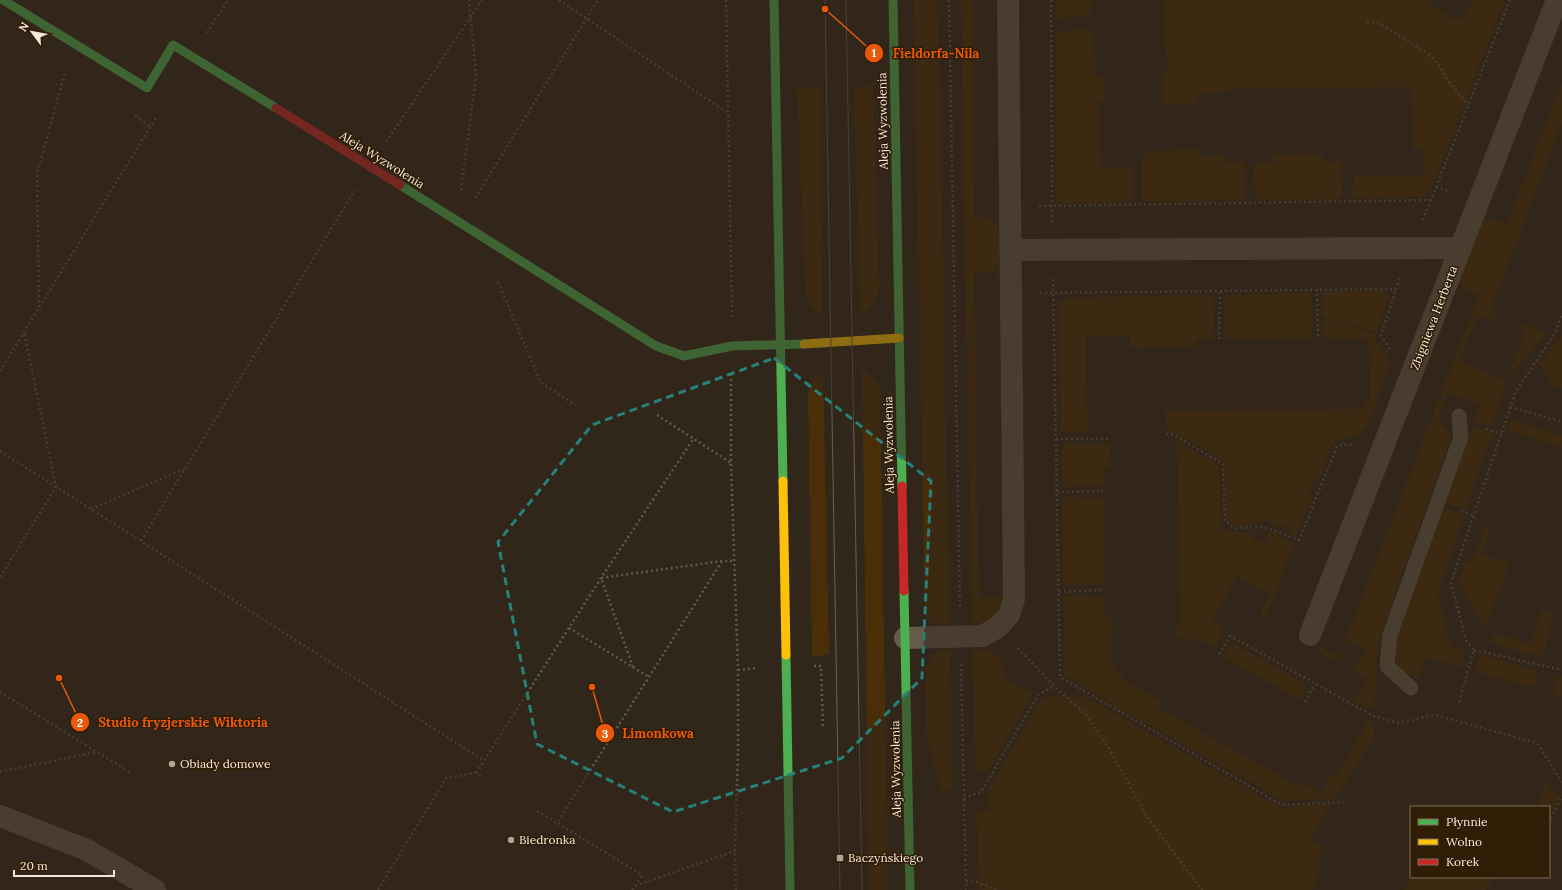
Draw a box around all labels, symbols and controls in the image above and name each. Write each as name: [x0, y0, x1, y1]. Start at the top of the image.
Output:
north arrow: [12, 12, 52, 52]
text: N: [15, 19, 32, 34]
callout: Fieldorfa-Nila: [864, 41, 987, 66]
text: 1: [872, 45, 877, 60]
text: Fieldorfa-Nila: [893, 45, 979, 62]
street label: Aleja Wyzwolenia: [874, 72, 891, 171]
street label: Aleja Wyzwolenia: [336, 127, 427, 192]
street label: Zbigniewa Herberta: [1407, 263, 1460, 372]
street label: Aleja Wyzwolenia: [880, 396, 897, 495]
callout: Studio fryzjerskie Wiktoria: [70, 710, 276, 735]
text: Studio fryzjerskie Wiktoria: [98, 714, 268, 731]
text: 2: [77, 715, 83, 730]
street label: Aleja Wyzwolenia: [887, 720, 904, 819]
callout: Limonkowa: [595, 721, 702, 746]
text: Limonkowa: [622, 725, 694, 742]
text: 3: [602, 726, 609, 741]
place label: Obiady domowe: [180, 756, 271, 771]
marker: Obiady domowe: [167, 759, 177, 769]
legend: [1410, 806, 1550, 878]
text: Płynnie: [1446, 814, 1488, 829]
place label: Biedronka: [519, 832, 575, 847]
text: Wolno: [1446, 834, 1482, 849]
marker: Biedronka: [506, 835, 516, 845]
place label: Baczyńskiego: [848, 850, 923, 865]
scale bar: [14, 852, 114, 878]
marker: Baczyńskiego: [835, 853, 845, 863]
text: Korek: [1446, 854, 1480, 869]
text: 20 m: [20, 858, 48, 873]

